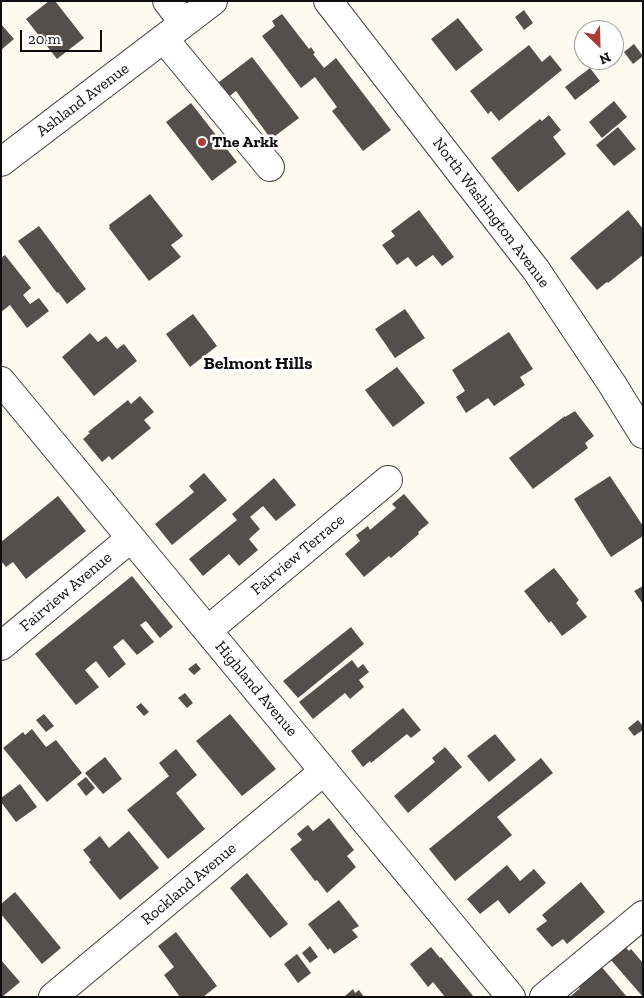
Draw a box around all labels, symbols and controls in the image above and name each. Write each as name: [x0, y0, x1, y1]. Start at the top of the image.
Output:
scale bar: [22, 20, 105, 52]
north arrow: [574, 20, 624, 70]
text: 20 m: [28, 30, 61, 48]
text: N: [597, 48, 613, 68]
street label: Ashland Avenue: [33, 59, 133, 141]
place label: The Arkk: [212, 132, 278, 152]
street label: North Washington Avenue: [428, 134, 554, 292]
marker: The Arkk: [196, 136, 208, 148]
district label: Belmont Hills: [204, 353, 312, 375]
street label: Fairview Terrace: [247, 510, 349, 600]
street label: Fairview Avenue: [16, 548, 116, 636]
street label: Highland Avenue: [211, 637, 301, 741]
street label: Rockland Avenue: [138, 839, 240, 929]

